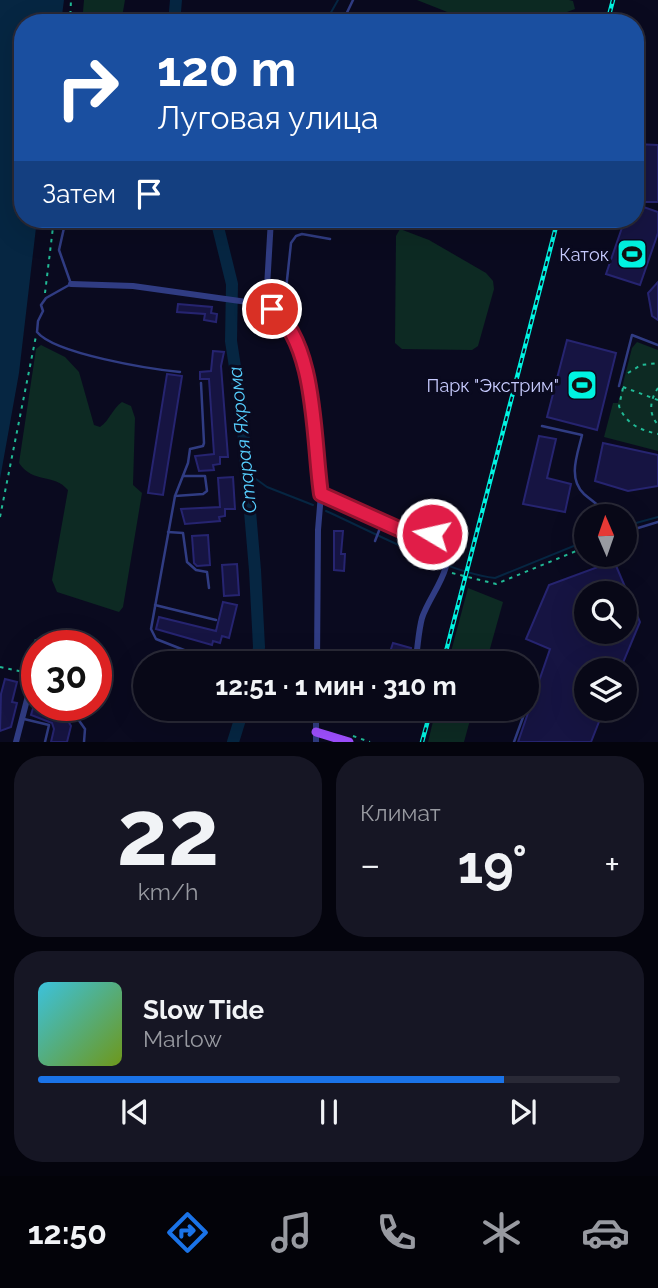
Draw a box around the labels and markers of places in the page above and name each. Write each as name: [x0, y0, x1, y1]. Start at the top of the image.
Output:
sports icon: Каток: [615, 237, 649, 271]
place label: Каток: [559, 244, 609, 265]
pin: [242, 279, 302, 339]
sports icon: Парк "Экстрим": [565, 368, 599, 402]
place label: Парк "Экстрим": [427, 375, 559, 396]

